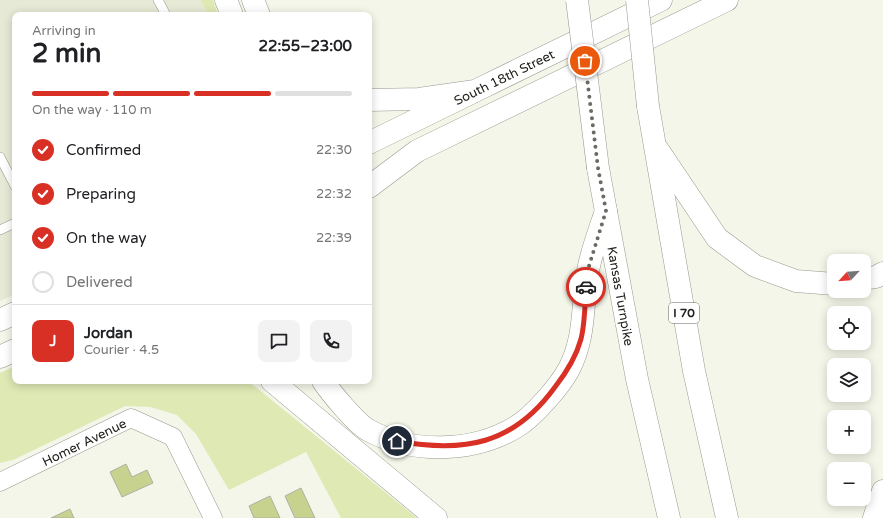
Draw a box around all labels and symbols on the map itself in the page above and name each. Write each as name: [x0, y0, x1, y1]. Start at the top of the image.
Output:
pin: [568, 44, 602, 78]
street label: South 18th Street: [452, 47, 557, 109]
street label: Kansas Turnpike: [603, 245, 637, 347]
north arrow: [827, 254, 871, 298]
courier: [566, 267, 606, 307]
road number: I 70: [669, 303, 699, 323]
street label: Homer Avenue: [40, 416, 129, 470]
pin: [380, 424, 414, 458]

